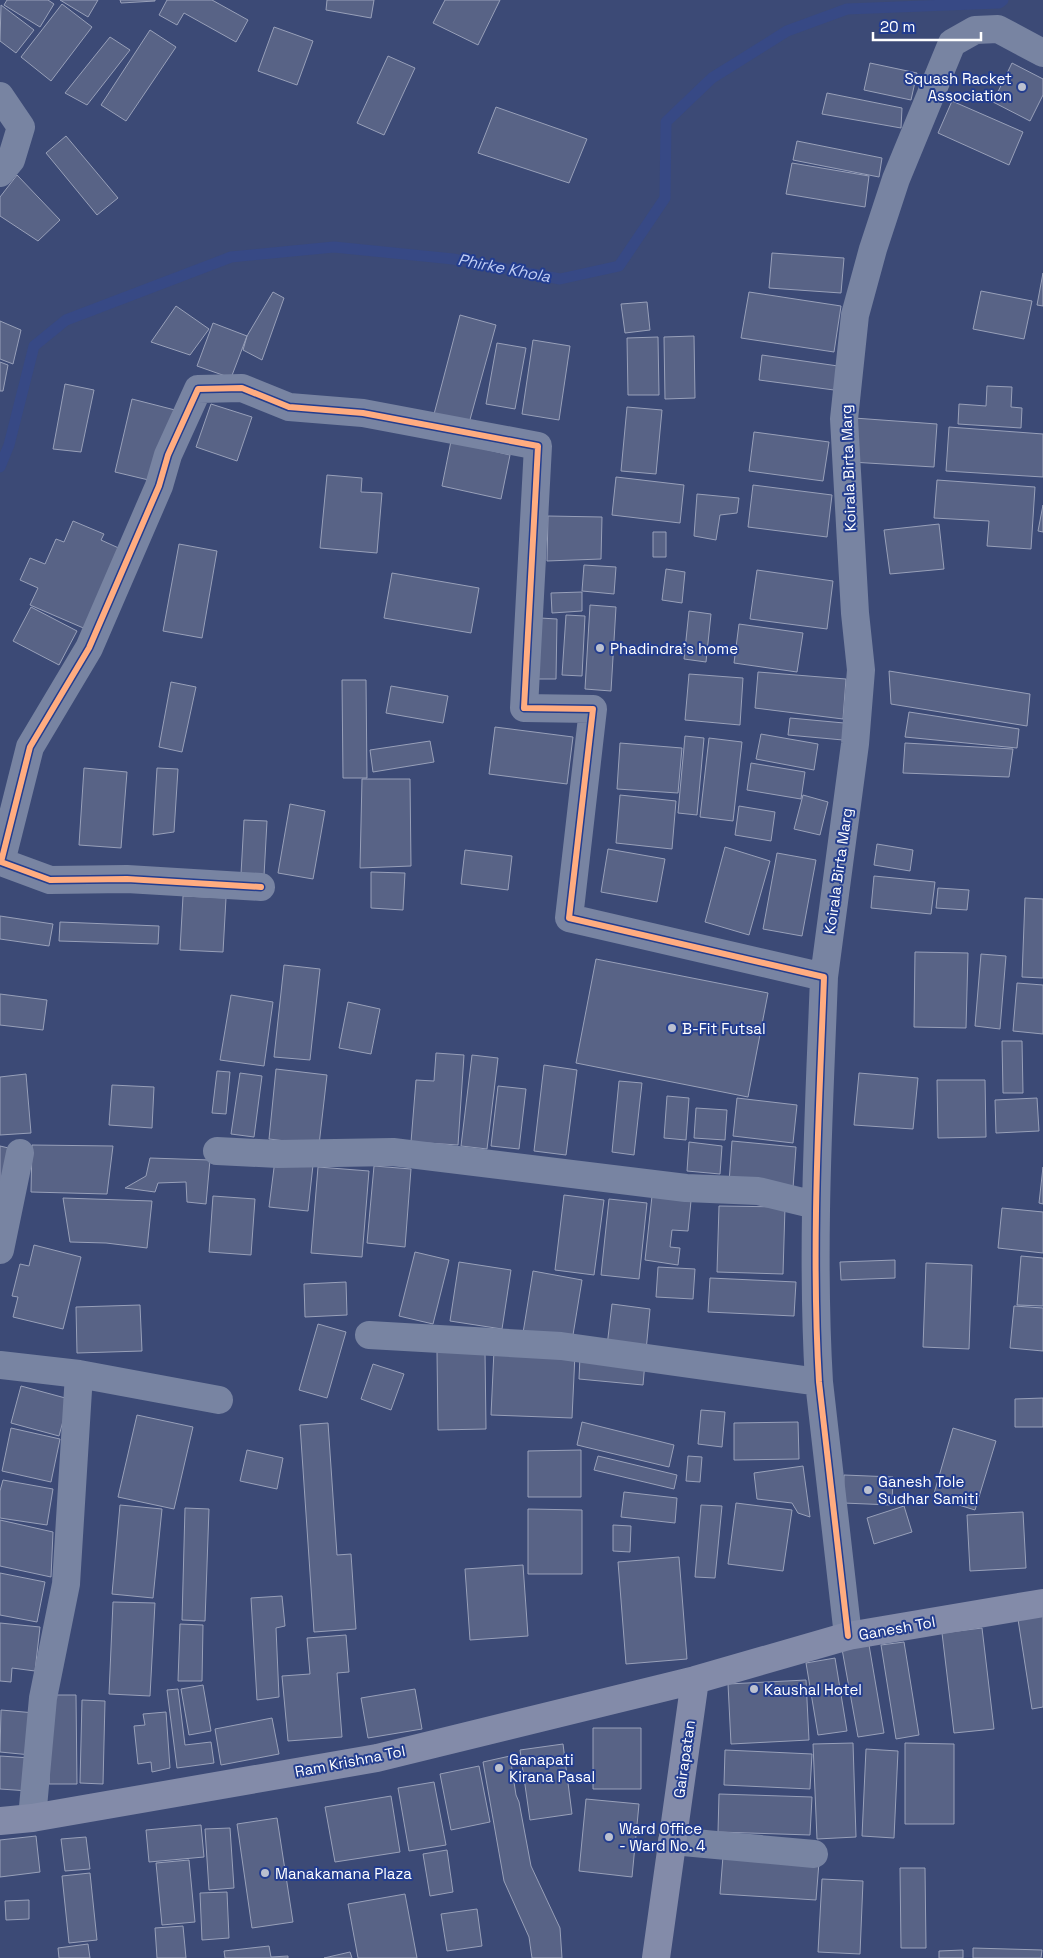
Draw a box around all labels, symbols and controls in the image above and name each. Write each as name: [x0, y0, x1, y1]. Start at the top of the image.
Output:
scale bar: [873, 10, 980, 42]
text: 20 m: [880, 17, 915, 36]
place label: Squash Racket Association: [904, 69, 1012, 105]
marker: Squash Racket Association: [1016, 81, 1028, 93]
water label: Phirke Khola: [456, 249, 553, 287]
street label: Koirala Birta Marg: [836, 404, 860, 532]
place label: Phadindra's home: [610, 639, 738, 658]
marker: Phadindra's home: [594, 642, 606, 654]
street label: Koirala Birta Marg: [820, 807, 856, 935]
place label: B-Fit Futsal: [682, 1019, 766, 1038]
marker: B-Fit Futsal: [666, 1022, 678, 1034]
place label: Ganesh Tole Sudhar Samiti: [878, 1472, 978, 1508]
marker: Ganesh Tole Sudhar Samiti: [862, 1484, 874, 1496]
street label: Ganesh Tol: [857, 1612, 937, 1644]
place label: Kaushal Hotel: [764, 1680, 862, 1699]
marker: Kaushal Hotel: [748, 1683, 760, 1695]
street label: Gairapatan: [669, 1719, 699, 1799]
street label: Ram Krishna Tol: [293, 1741, 407, 1781]
place label: Ganapati Kirana Pasal: [509, 1750, 595, 1786]
marker: Ganapati Kirana Pasal: [493, 1762, 505, 1774]
place label: Ward Office - Ward No. 4: [619, 1819, 705, 1855]
marker: Ward Office - Ward No. 4: [603, 1831, 615, 1843]
place label: Manakamana Plaza: [275, 1864, 412, 1883]
marker: Manakamana Plaza: [259, 1867, 271, 1879]

